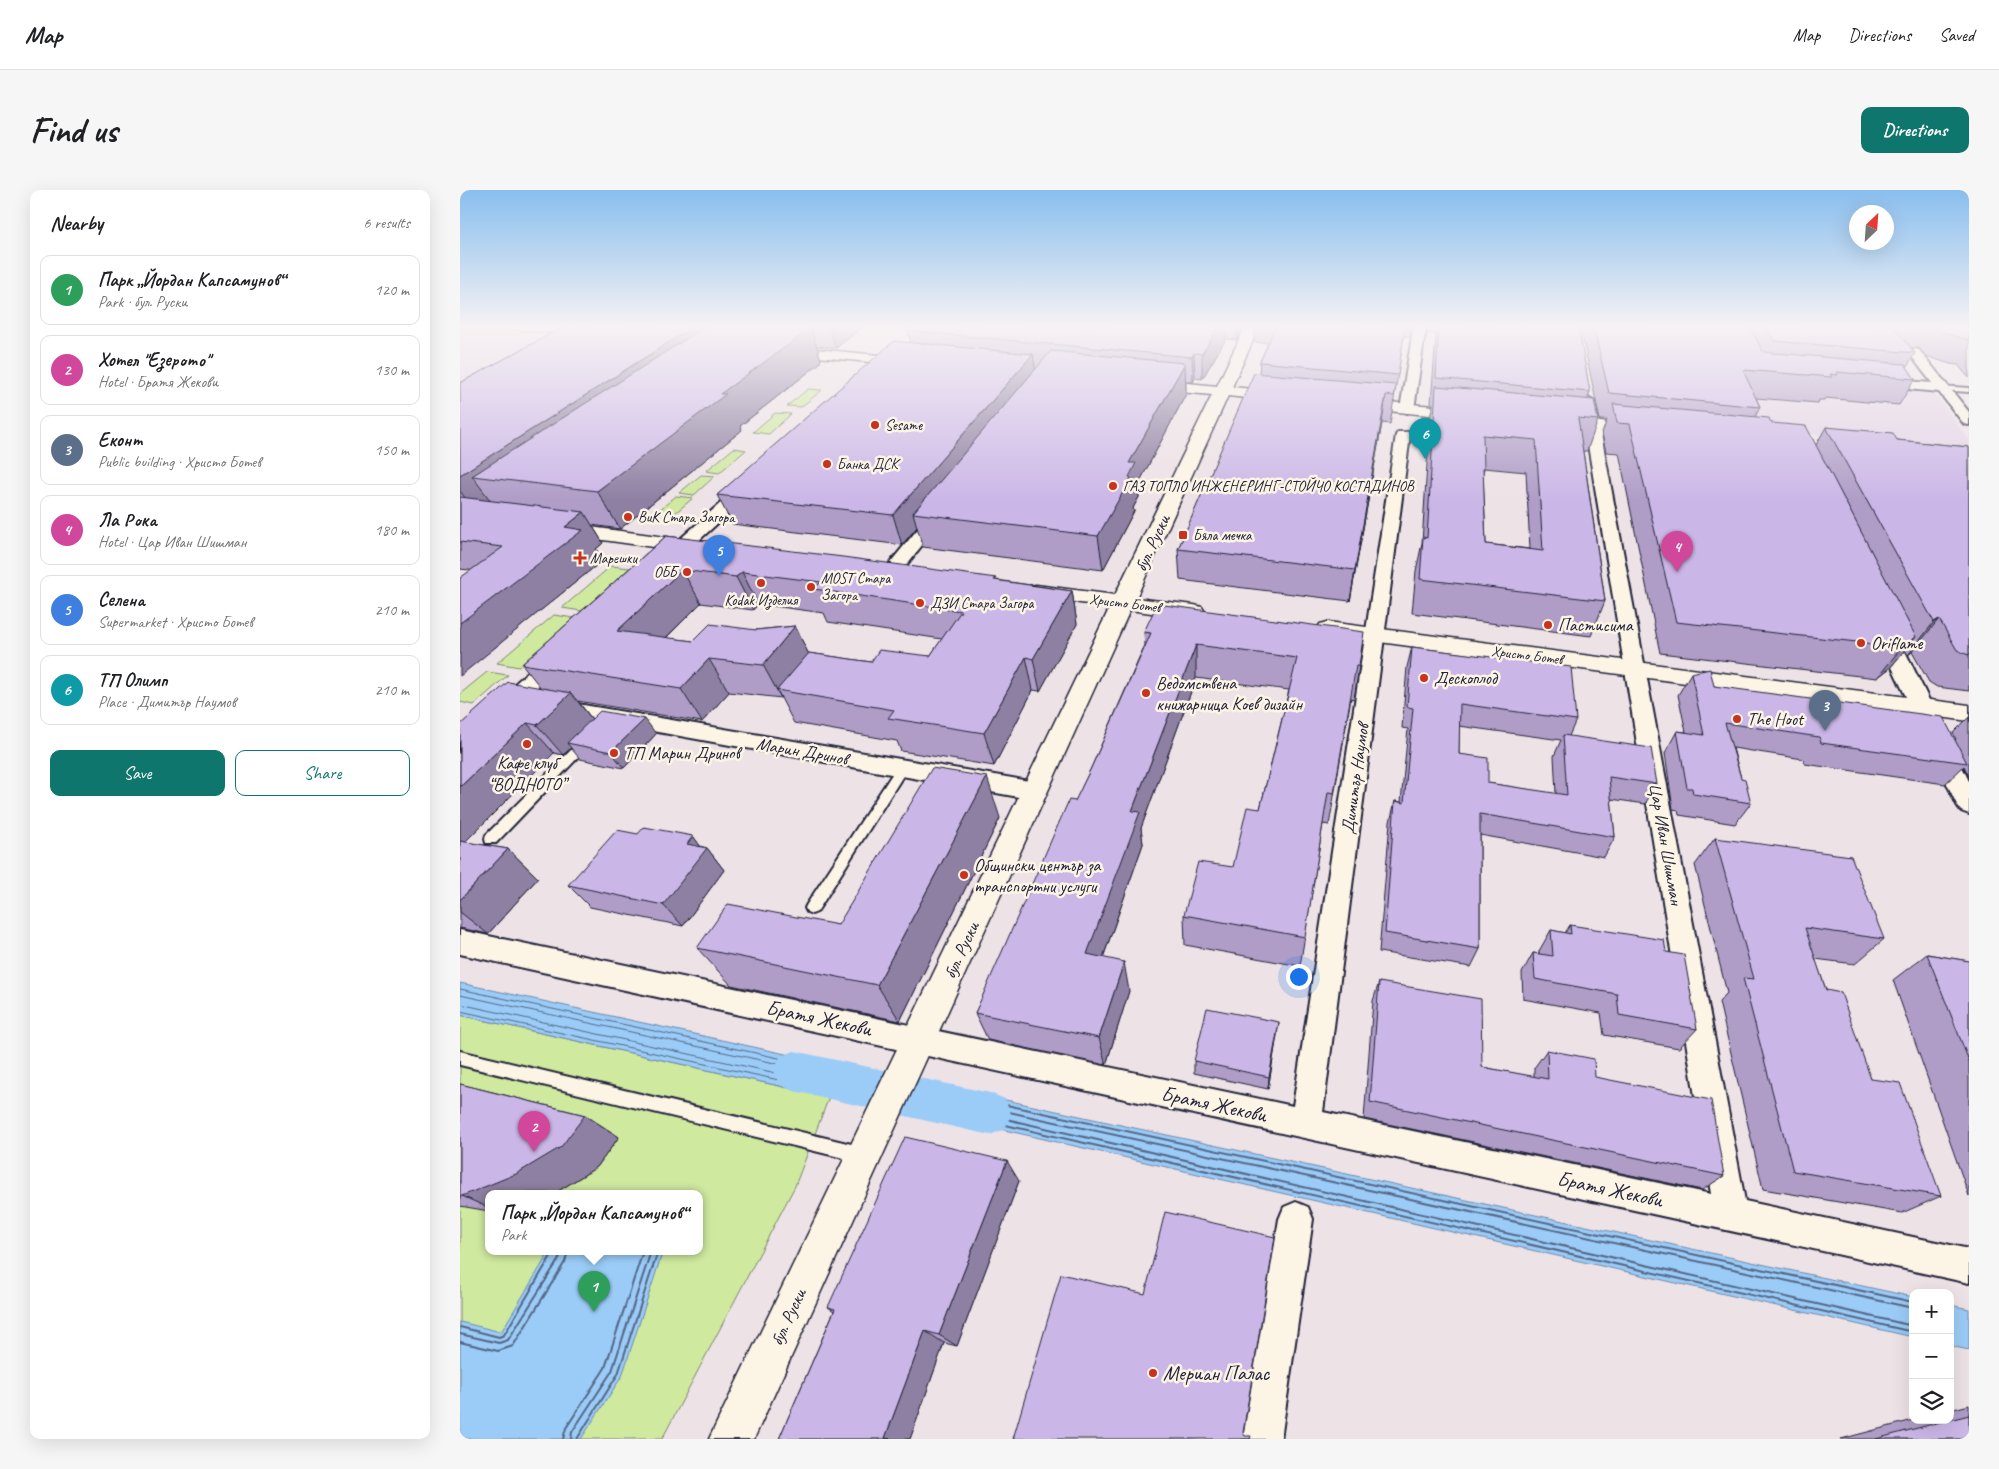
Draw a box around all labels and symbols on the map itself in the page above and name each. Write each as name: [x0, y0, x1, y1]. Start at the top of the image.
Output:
north arrow: [1849, 205, 1894, 250]
place label: Sesame: [885, 416, 923, 435]
pin: 6: [1409, 418, 1441, 459]
marker: Sesame: [869, 419, 881, 431]
place label: Банка ДСК: [837, 455, 902, 474]
marker: Банка ДСК: [821, 458, 833, 470]
place label: ГАЗ ТОПЛО ИНЖЕНЕРИНГ-СТОЙЧО КОСТАДИНОВ: [1123, 476, 1415, 496]
marker: ГАЗ ТОПЛО ИНЖЕНЕРИНГ-СТОЙЧО КОСТАДИНОВ: [1107, 480, 1119, 492]
place label: ВиК Стара Загора: [638, 508, 736, 527]
street label: бул. Руски: [1129, 510, 1175, 575]
marker: ВиК Стара Загора: [622, 511, 634, 523]
place label: Бяла мечка: [1193, 526, 1253, 545]
marker: Бяла мечка: [1177, 529, 1189, 541]
pin: 4: [1661, 531, 1693, 572]
pin: 5: [703, 535, 735, 576]
place label: Марешки: [590, 549, 638, 568]
marker: Марешки: [574, 552, 586, 564]
place label: ОББ: [654, 563, 680, 582]
marker: ОББ: [681, 566, 693, 578]
place label: MOST Стара Загора: [821, 569, 891, 605]
marker: Kodak Изделия: [755, 577, 767, 589]
marker: MOST Стара Загора: [805, 581, 817, 593]
street label: Христо Ботев: [1088, 590, 1164, 618]
place label: Kodak Изделия: [725, 591, 799, 610]
place label: ДЗИ Стара Загора: [930, 594, 1034, 613]
marker: ДЗИ Стара Загора: [914, 597, 926, 609]
place label: Пастисима: [1558, 614, 1634, 636]
marker: Пастисима: [1542, 619, 1554, 631]
place label: Oriflame: [1871, 632, 1923, 654]
marker: Oriflame: [1855, 637, 1867, 649]
street label: Христо Ботев: [1490, 642, 1566, 670]
place label: Дескоплод: [1434, 667, 1499, 689]
place label: Ведомствена книжарница Коев дизайн: [1156, 672, 1304, 715]
marker: Дескоплод: [1418, 672, 1430, 684]
marker: Ведомствена книжарница Коев дизайн: [1140, 687, 1152, 699]
pin: 3: [1809, 690, 1841, 731]
place label: The Hoot: [1747, 708, 1805, 730]
marker: The Hoot: [1731, 713, 1743, 725]
street label: Димитър Наумов: [1336, 719, 1374, 836]
street label: Марин Дринов: [755, 732, 852, 770]
marker: Кафе клуб “ВОДНОТО”: [521, 738, 533, 750]
place label: ТП Марин Дринов: [624, 742, 742, 764]
marker: ТП Марин Дринов: [608, 747, 620, 759]
place label: Кафе клуб “ВОДНОТО”: [488, 752, 570, 795]
street label: Цар Иван Шишман: [1644, 781, 1688, 908]
place label: Общински център за транспортни услуги: [974, 854, 1102, 897]
marker: Общински център за транспортни услуги: [958, 869, 970, 881]
street label: бул. Руски: [938, 917, 984, 982]
your location: [1286, 964, 1312, 990]
street label: Братя Жекови: [764, 994, 876, 1042]
street label: Братя Жекови: [1159, 1080, 1271, 1128]
pin: 2: [518, 1111, 550, 1152]
street label: Братя Жекови: [1555, 1165, 1667, 1213]
pin: 1: [578, 1271, 610, 1312]
street label: бул. Руски: [765, 1284, 811, 1349]
place label: Мериан Палас: [1163, 1360, 1271, 1386]
marker: Мериан Палас: [1147, 1367, 1159, 1379]

